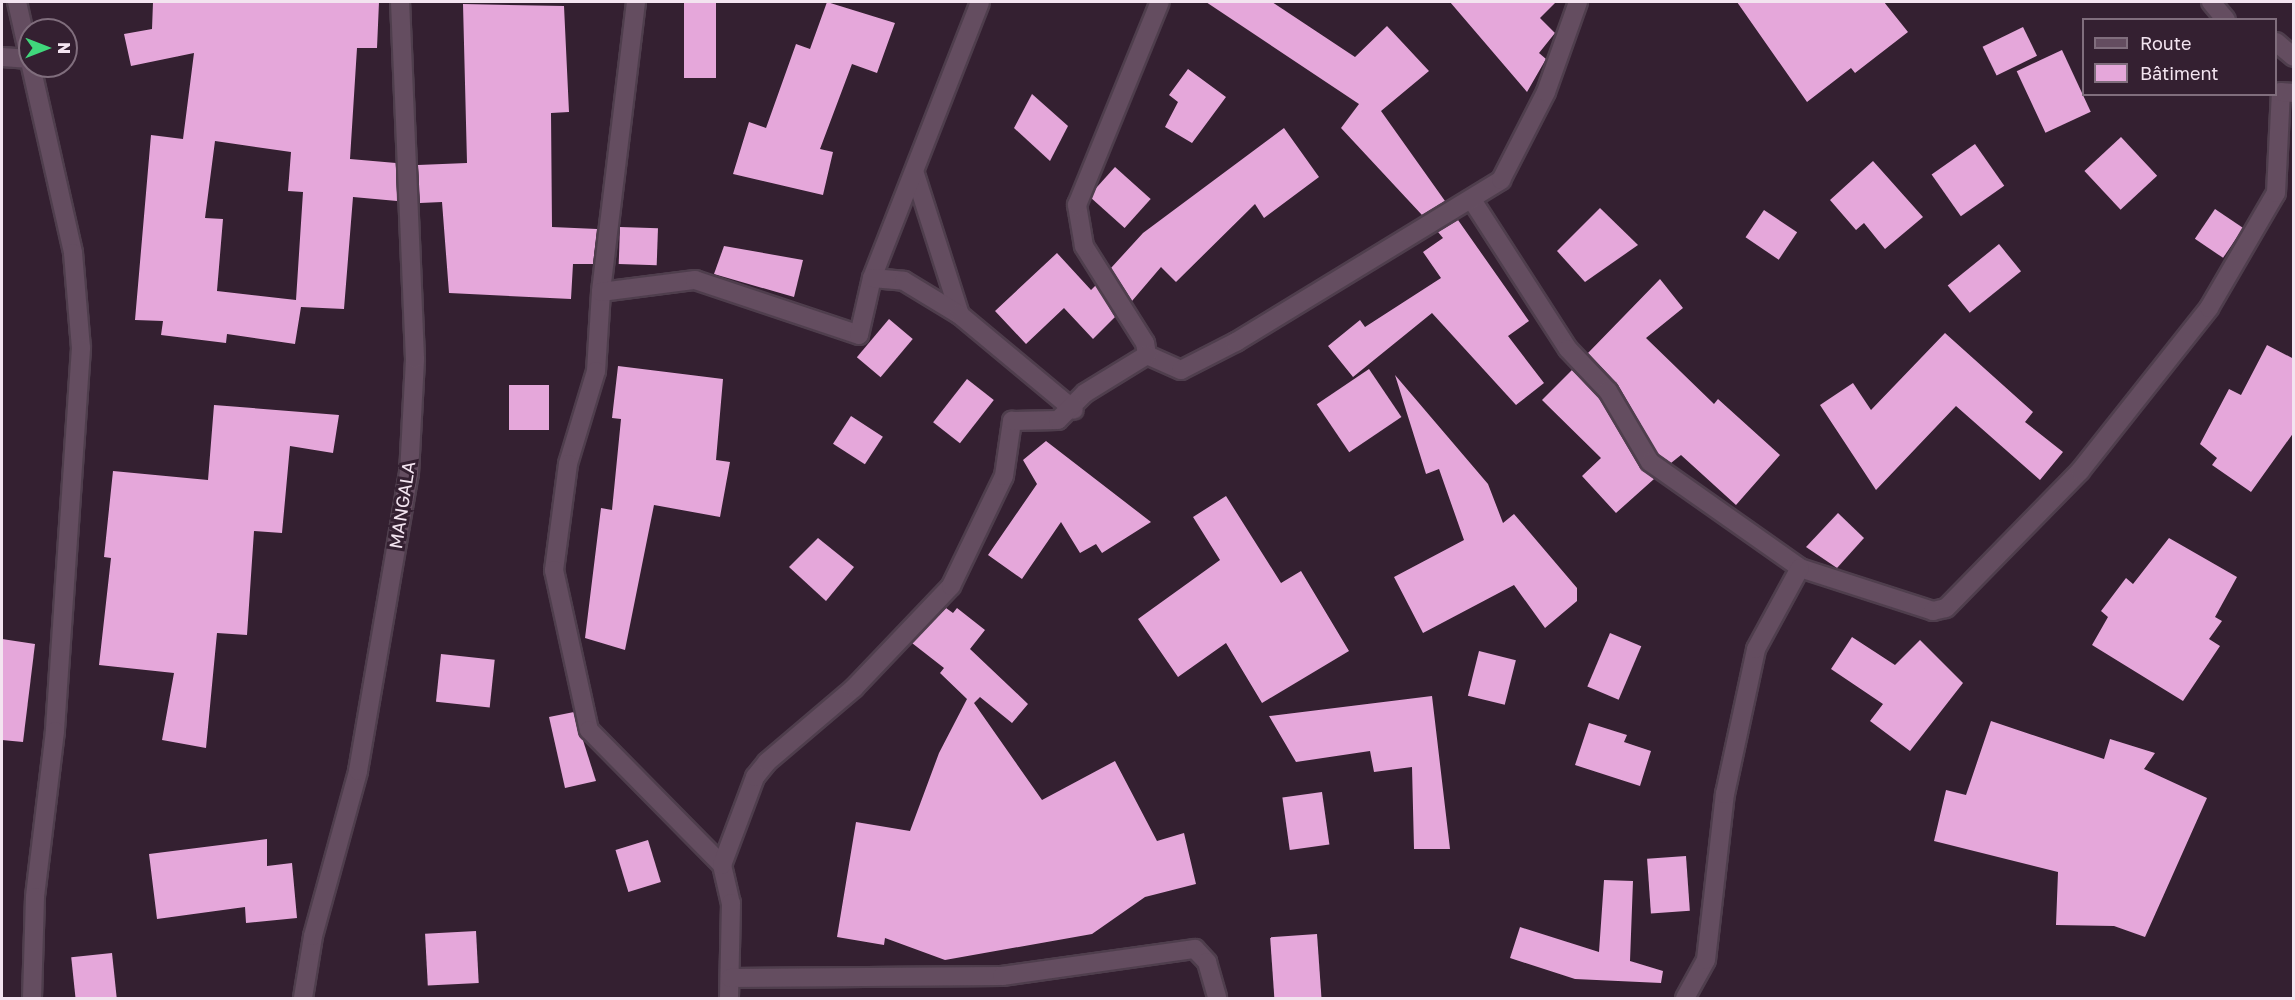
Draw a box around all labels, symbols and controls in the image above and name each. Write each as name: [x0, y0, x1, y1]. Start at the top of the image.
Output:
north arrow: [18, 18, 78, 78]
legend: [2082, 18, 2277, 96]
text: Route: [2140, 32, 2191, 54]
text: N: [54, 42, 74, 54]
text: Bâtiment: [2140, 62, 2219, 84]
street label: MANGALA: [384, 460, 420, 550]

